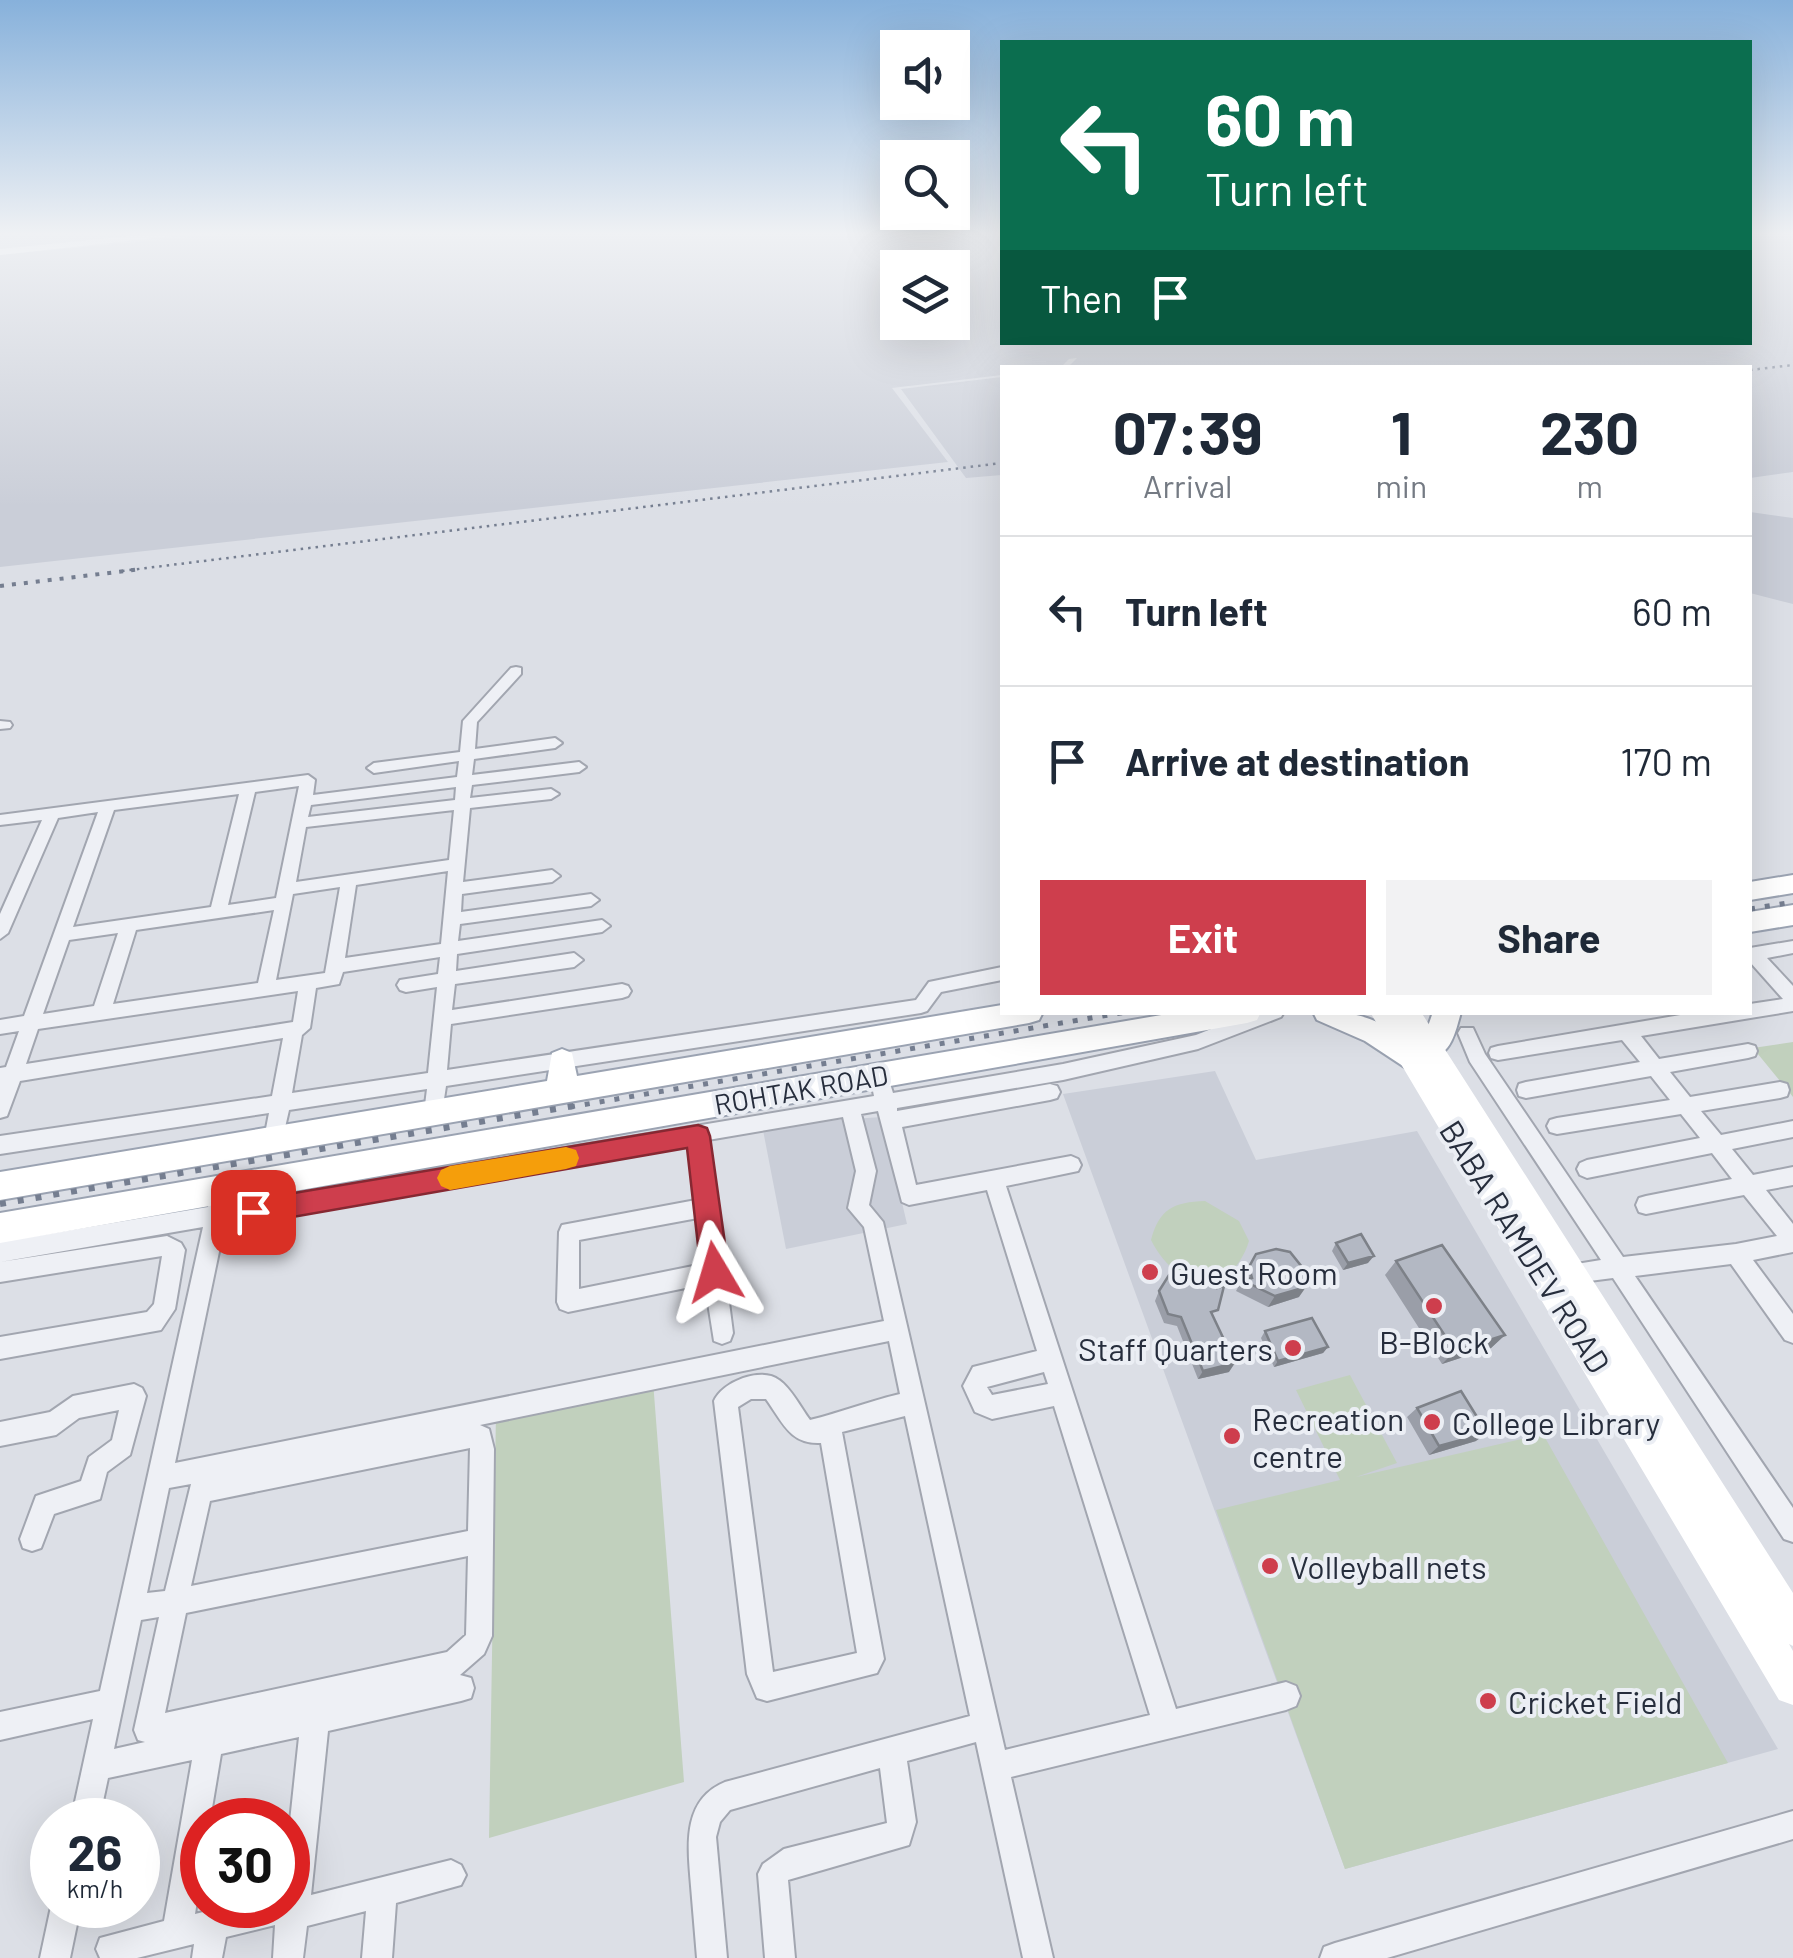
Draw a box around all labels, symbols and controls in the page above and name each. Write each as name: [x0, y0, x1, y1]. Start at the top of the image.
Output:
map controls: [880, 30, 970, 340]
button: sound: [880, 30, 970, 120]
text: 60 m: [1205, 76, 1355, 160]
icon: left: [1040, 80, 1170, 210]
button: search: [880, 140, 970, 230]
text: Turn left: [1205, 161, 1369, 215]
button: layers: [880, 250, 970, 340]
icon: arrive: [1143, 270, 1198, 325]
text: Then: [1040, 275, 1123, 321]
text: 07:39: [1113, 395, 1263, 467]
text: 1: [1391, 395, 1412, 467]
text: 230: [1540, 395, 1639, 467]
text: Arrival: [1143, 466, 1232, 504]
text: min: [1375, 466, 1427, 504]
text: m: [1576, 466, 1603, 504]
icon: left: [1040, 584, 1095, 639]
text: Turn left: [1125, 588, 1268, 634]
text: 60 m: [1632, 588, 1712, 634]
icon: arrive: [1040, 734, 1095, 789]
text: Arrive at destination: [1125, 738, 1470, 784]
text: 170 m: [1620, 738, 1712, 784]
button: Exit: [1040, 880, 1366, 995]
button: Share: [1386, 880, 1712, 995]
street label: ROHTAK ROAD: [712, 1057, 890, 1121]
street label: BABA RAMDEV ROAD: [1433, 1113, 1619, 1379]
pin: [211, 1170, 296, 1255]
icon: arrive: [226, 1185, 281, 1240]
position arrow: [663, 1220, 767, 1324]
place label: Guest Room: [1170, 1253, 1338, 1291]
marker: Guest Room: [1139, 1261, 1161, 1283]
marker: B-Block: [1423, 1295, 1445, 1317]
place label: B-Block: [1379, 1322, 1489, 1360]
place label: Staff Quarters: [1078, 1329, 1273, 1367]
marker: Staff Quarters: [1282, 1337, 1304, 1359]
place label: Recreation centre: [1252, 1399, 1404, 1474]
place label: College Library: [1452, 1403, 1660, 1441]
marker: College Library: [1421, 1411, 1443, 1433]
marker: Recreation centre: [1221, 1425, 1243, 1447]
place label: Volleyball nets: [1290, 1547, 1487, 1585]
marker: Volleyball nets: [1259, 1555, 1281, 1577]
place label: Cricket Field: [1508, 1682, 1682, 1720]
marker: Cricket Field: [1477, 1690, 1499, 1712]
speed limit sign: 30: [180, 1798, 310, 1928]
text: 26: [68, 1821, 122, 1881]
text: km/h: [67, 1873, 123, 1903]

